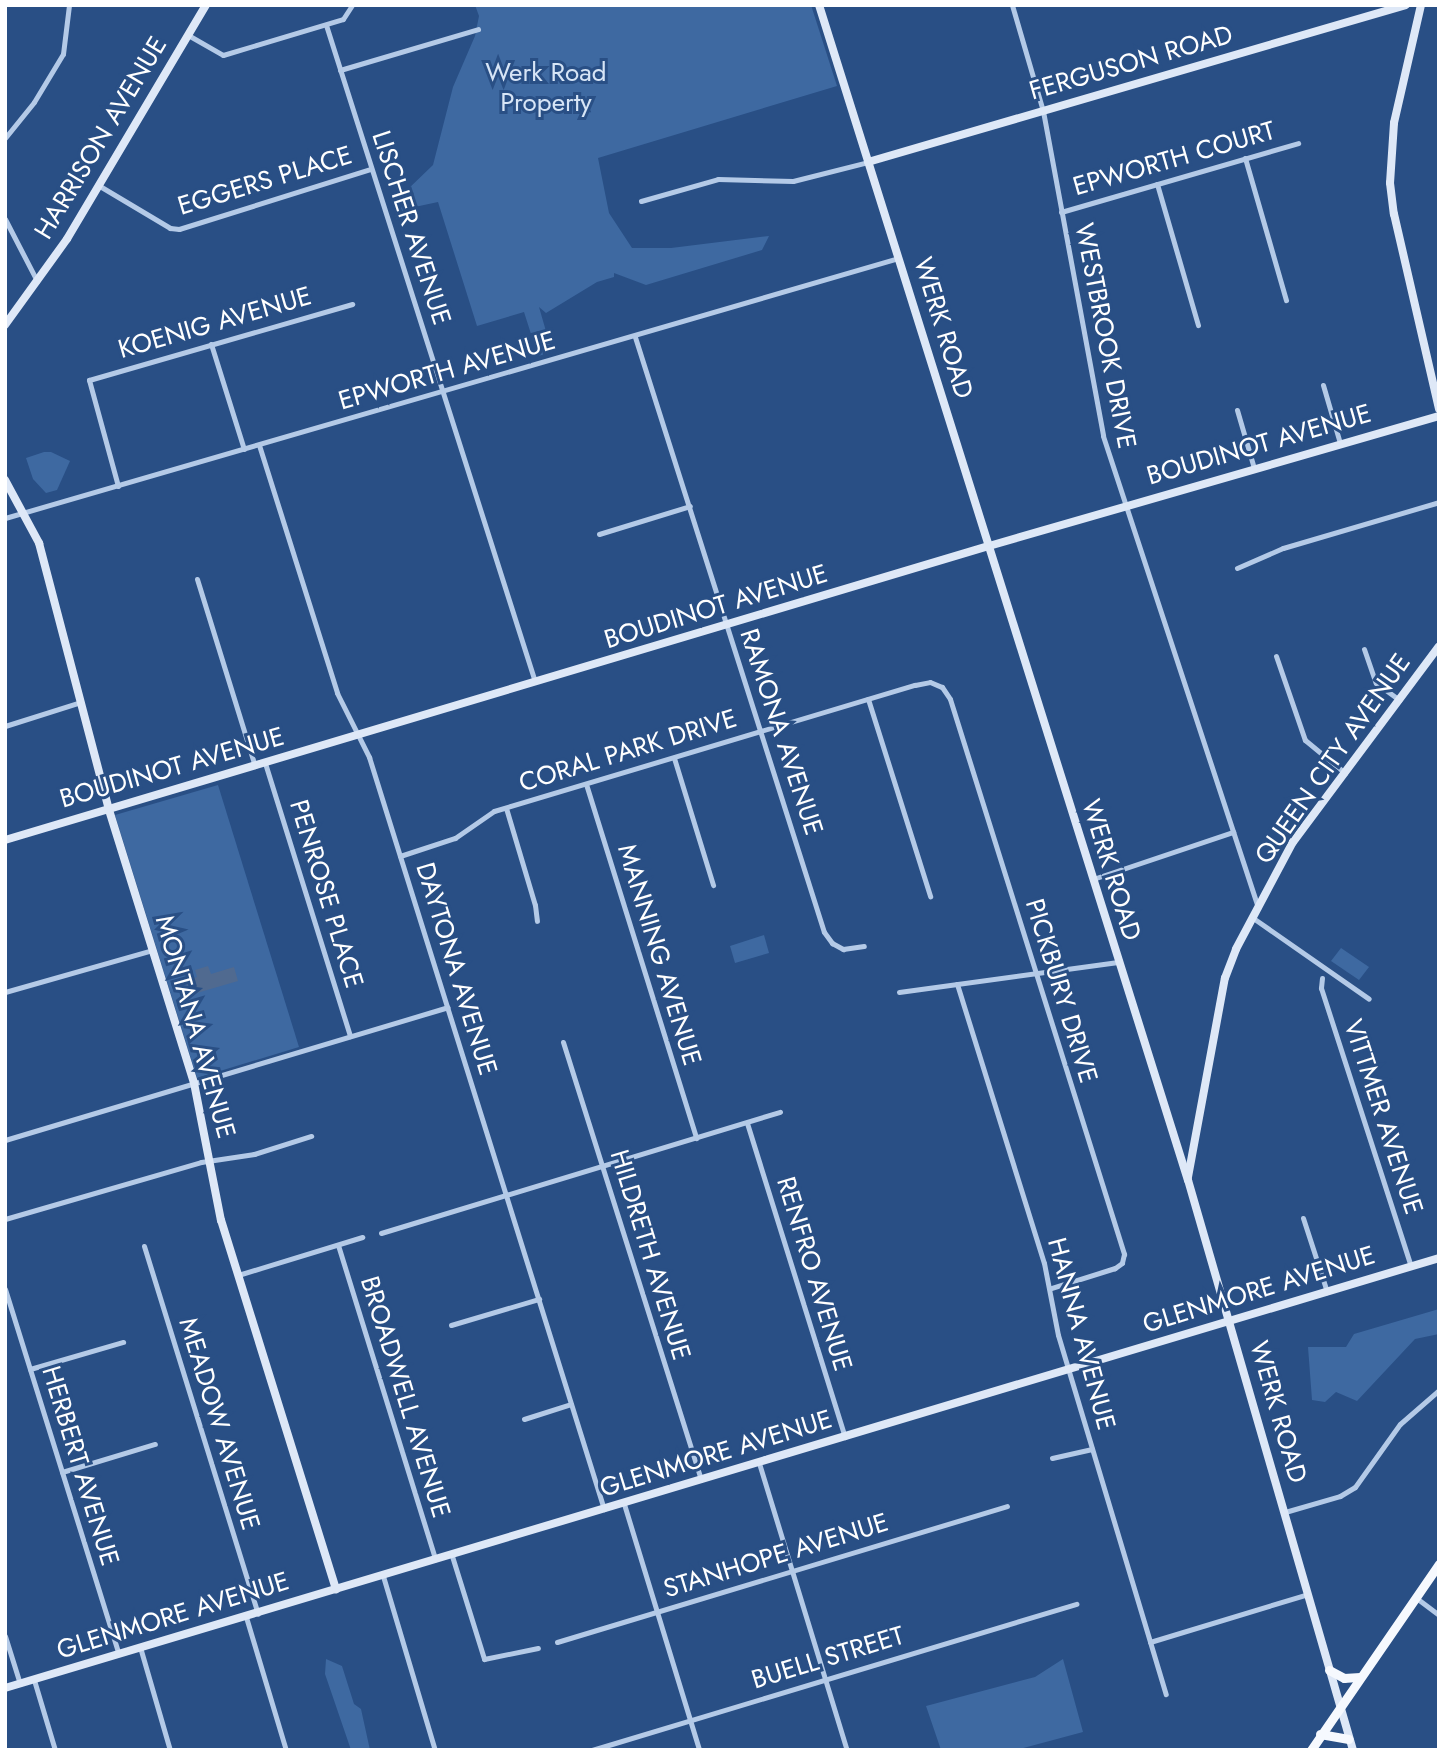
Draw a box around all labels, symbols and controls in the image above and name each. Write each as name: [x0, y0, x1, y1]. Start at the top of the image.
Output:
street label: FERGUSON ROAD: [1026, 19, 1236, 107]
street label: HARRISON AVENUE: [28, 31, 174, 245]
park label: Werk Road Property: [485, 57, 607, 119]
street label: EPWORTH COURT: [1069, 115, 1279, 203]
street label: LISCHER AVENUE: [365, 127, 457, 329]
street label: EGGERS PLACE: [174, 140, 356, 222]
street label: WESTBROOK DRIVE: [1068, 221, 1142, 451]
street label: WERK ROAD: [907, 254, 979, 402]
street label: KOENIG AVENUE: [115, 281, 315, 365]
street label: EPWORTH AVENUE: [335, 325, 559, 417]
street label: BOUDINOT AVENUE: [1143, 398, 1375, 492]
street label: BOUDINOT AVENUE: [601, 558, 831, 656]
street label: RAMONA AVENUE: [733, 625, 829, 839]
street label: QUEEN CITY AVENUE: [1249, 648, 1417, 870]
street label: CORAL PARK DRIVE: [515, 703, 741, 799]
street label: BOUDINOT AVENUE: [56, 721, 288, 815]
street label: PENROSE PLACE: [283, 796, 369, 992]
street label: WERK ROAD: [1075, 796, 1147, 944]
street label: MANNING AVENUE: [610, 841, 708, 1069]
street label: DAYTONA AVENUE: [409, 859, 503, 1079]
street label: PICKBURY DRIVE: [1018, 895, 1104, 1087]
street label: MONTANA AVENUE: [148, 912, 242, 1142]
street label: VITTMER AVENUE: [1337, 1016, 1429, 1218]
street label: HILDRETH AVENUE: [603, 1146, 697, 1364]
street label: RENFRO AVENUE: [770, 1173, 858, 1375]
street label: HANNA AVENUE: [1040, 1234, 1122, 1434]
street label: GLENMORE AVENUE: [1139, 1240, 1379, 1340]
street label: BROADWELL AVENUE: [353, 1272, 457, 1522]
street label: MEADOW AVENUE: [172, 1314, 266, 1534]
street label: WERK ROAD: [1243, 1337, 1313, 1487]
street label: HERBERT AVENUE: [35, 1362, 125, 1570]
street label: GLENMORE AVENUE: [596, 1404, 836, 1504]
street label: STANHOPE AVENUE: [660, 1507, 892, 1605]
street label: GLENMORE AVENUE: [53, 1566, 293, 1666]
street label: BUELL STREET: [748, 1620, 908, 1696]

